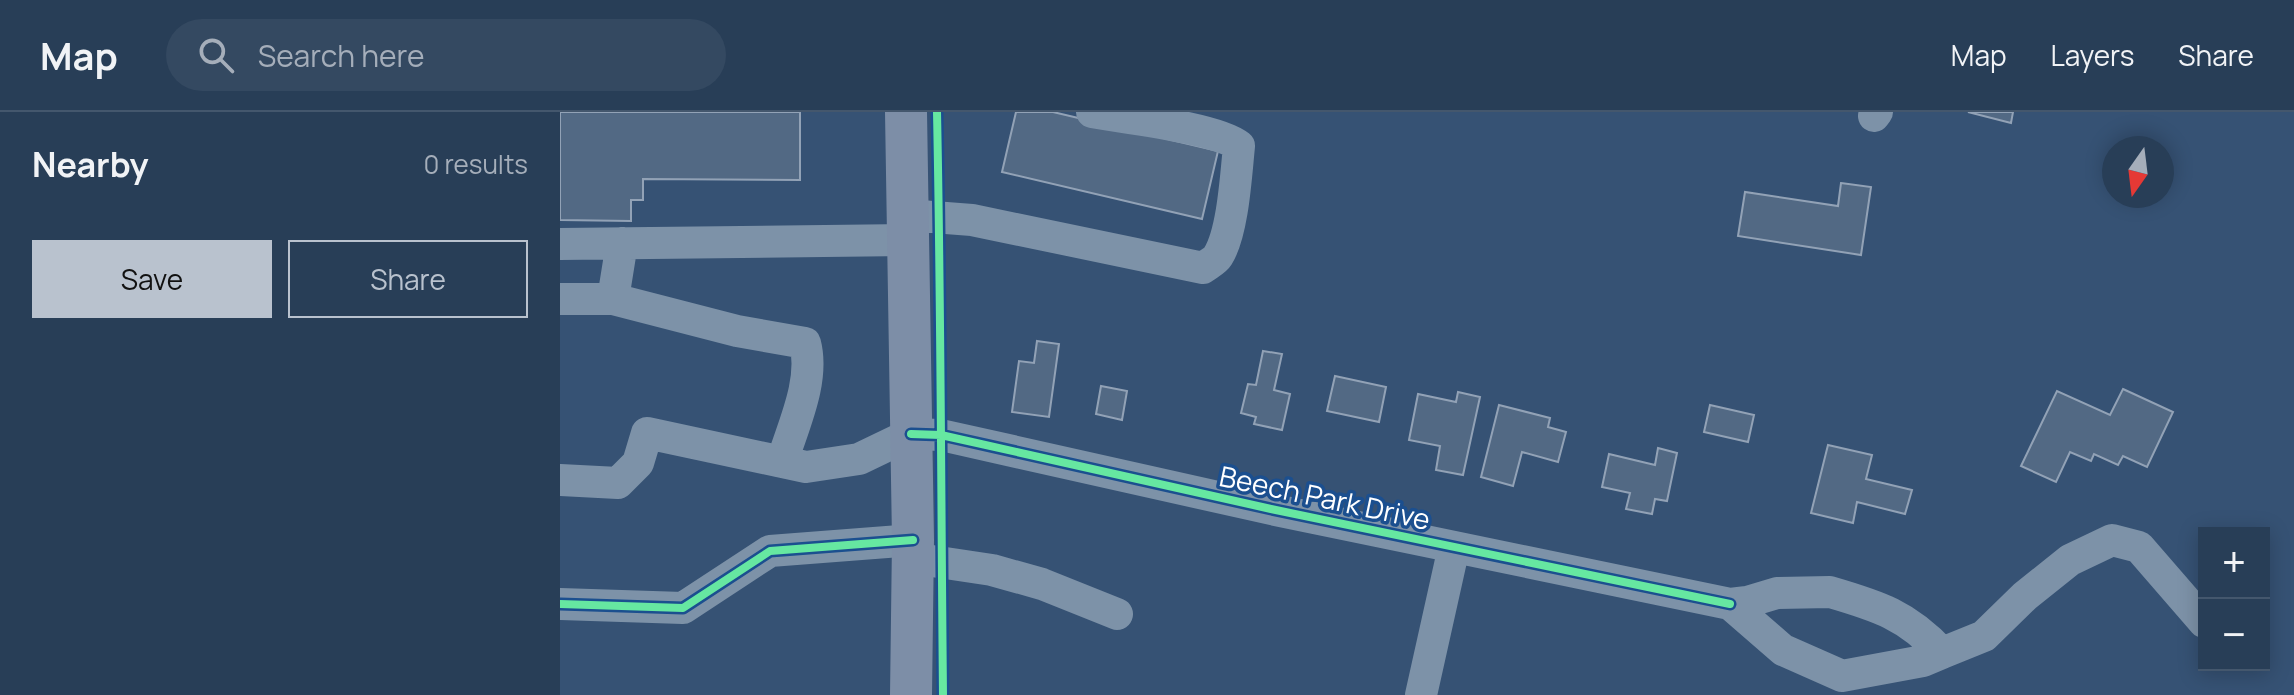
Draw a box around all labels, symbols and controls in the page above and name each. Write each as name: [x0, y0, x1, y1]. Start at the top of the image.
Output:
search box: [166, 19, 726, 91]
text: Map: [40, 29, 118, 81]
icon: search: [194, 33, 238, 77]
text: Search here: [258, 35, 425, 76]
text: Map: [1951, 36, 2007, 74]
text: Layers: [2051, 36, 2134, 74]
text: Share: [2178, 36, 2254, 74]
north arrow: [2102, 136, 2174, 208]
text: Nearby: [32, 141, 148, 187]
text: 0 results: [423, 146, 528, 182]
button: Save: [32, 240, 272, 318]
button: Share: [288, 240, 528, 318]
street label: Beech Park Drive: [1216, 456, 1434, 538]
map controls: [2198, 527, 2270, 671]
button: +: [2198, 527, 2270, 599]
button: −: [2198, 599, 2270, 671]

